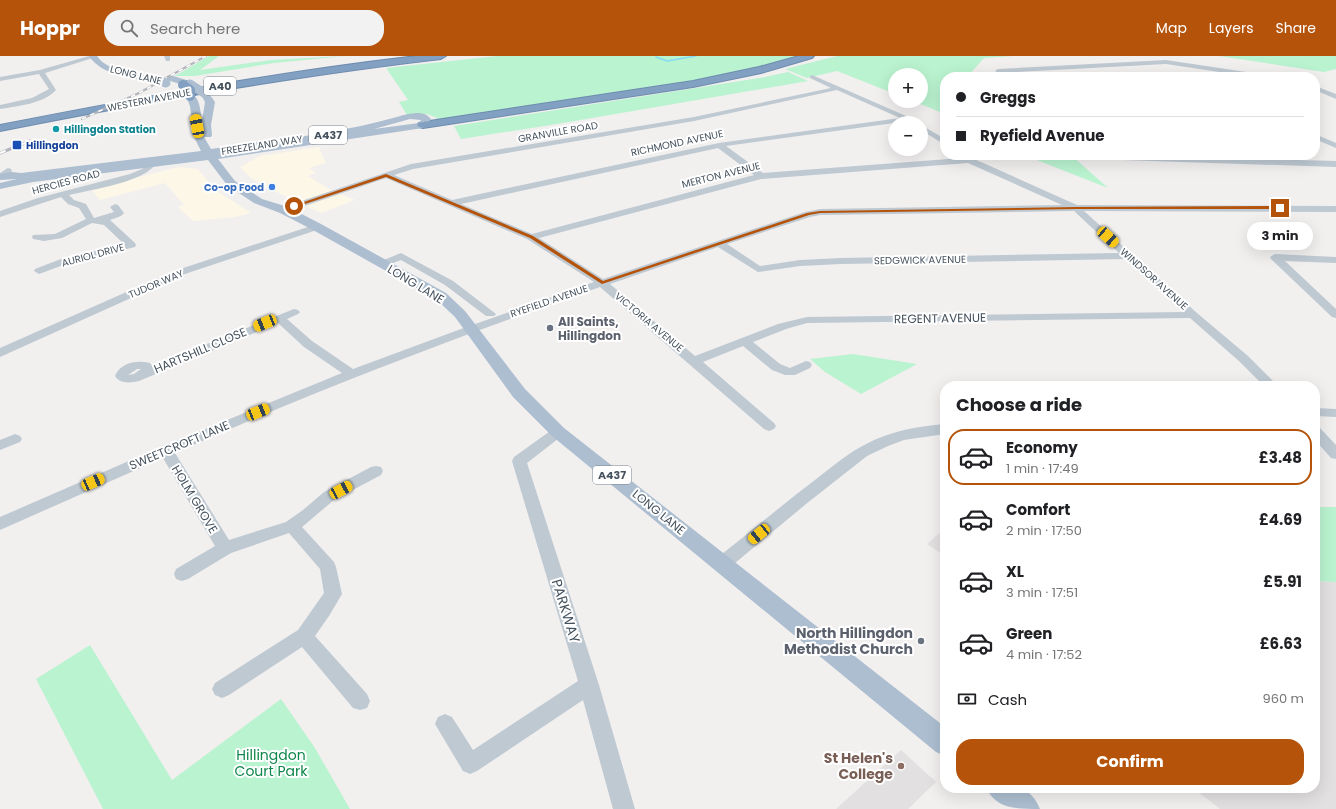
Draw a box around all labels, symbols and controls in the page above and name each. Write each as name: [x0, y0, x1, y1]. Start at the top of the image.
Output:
search box: [104, 10, 384, 46]
text: Hoppr: [20, 15, 80, 42]
icon: search: [118, 17, 140, 39]
text: Search here: [150, 18, 240, 39]
text: Map: [1156, 18, 1187, 38]
text: Layers: [1209, 18, 1253, 38]
text: Share: [1275, 18, 1316, 38]
street label: LONG LANE: [109, 61, 163, 89]
map controls: [888, 68, 928, 156]
button: +: [888, 68, 928, 108]
road number: A40: [204, 77, 236, 95]
street label: WESTERN AVENUE: [106, 85, 192, 115]
text: Greggs: [980, 87, 1036, 108]
car: [189, 113, 205, 139]
button: −: [888, 116, 928, 156]
street label: GRANVILLE ROAD: [517, 118, 599, 146]
place label: Hillingdon Station: [64, 122, 156, 137]
marker: Hillingdon Station: [51, 124, 61, 134]
text: Ryefield Avenue: [980, 125, 1105, 146]
road number: A437: [309, 126, 347, 144]
street label: RICHMOND AVENUE: [629, 126, 725, 160]
street label: FREEZELAND WAY: [220, 131, 304, 159]
place label: Hillingdon: [26, 138, 79, 153]
marker: Hillingdon: [11, 139, 23, 151]
street label: MERTON AVENUE: [680, 158, 762, 192]
street label: HERCIES ROAD: [30, 166, 102, 198]
place label: Co-op Food: [204, 180, 264, 195]
marker: Co-op Food: [267, 182, 277, 192]
route start: [285, 197, 303, 215]
route end: [1271, 199, 1289, 217]
callout: 3 min: [1247, 222, 1313, 250]
car: [1095, 225, 1121, 249]
text: 3 min: [1262, 226, 1299, 245]
street label: AURIOL DRIVE: [60, 239, 126, 271]
street label: WINDSOR AVENUE: [1117, 245, 1191, 313]
street label: SEDGWICK AVENUE: [874, 252, 966, 268]
street label: LONG LANE: [384, 260, 448, 308]
street label: TUDOR WAY: [126, 266, 186, 302]
street label: RYEFIELD AVENUE: [508, 281, 590, 321]
street label: VICTORIA AVENUE: [611, 289, 687, 355]
street label: REGENT AVENUE: [894, 309, 986, 327]
car: [252, 313, 278, 333]
place label: All Saints, Hillingdon: [558, 313, 621, 344]
street label: HARTSHILL CLOSE: [151, 323, 249, 377]
marker: All Saints, Hillingdon: [545, 323, 555, 333]
text: Choose a ride: [956, 392, 1082, 417]
car: [245, 402, 271, 422]
street label: SWEETCROFT LANE: [126, 416, 232, 474]
text: Economy: [1006, 437, 1078, 458]
icon: car: [958, 439, 994, 475]
text: £3.48: [1259, 447, 1302, 468]
text: 1 min · 17:49: [1006, 459, 1079, 478]
street label: HOLM GROVE: [168, 462, 222, 536]
road number: A437: [593, 466, 631, 484]
car: [80, 472, 106, 492]
car: [328, 479, 354, 501]
street label: LONG LANE: [629, 485, 689, 539]
text: Comfort: [1006, 499, 1070, 520]
icon: car: [958, 501, 994, 537]
text: £4.69: [1259, 509, 1302, 530]
text: 2 min · 17:50: [1006, 521, 1082, 540]
car: [746, 522, 772, 546]
text: XL: [1006, 561, 1024, 582]
icon: car: [958, 563, 994, 599]
text: £5.91: [1263, 571, 1302, 592]
street label: PARKWAY: [547, 577, 585, 645]
text: 3 min · 17:51: [1006, 583, 1078, 602]
place label: North Hillingdon Methodist Church: [784, 623, 913, 659]
text: Green: [1006, 623, 1052, 644]
icon: car: [958, 625, 994, 661]
text: £6.63: [1260, 633, 1302, 654]
marker: North Hillingdon Methodist Church: [916, 636, 926, 646]
text: 4 min · 17:52: [1006, 645, 1082, 664]
icon: cash: [956, 688, 978, 710]
text: Cash: [988, 689, 1027, 710]
text: 960 m: [1263, 689, 1304, 708]
button: Confirm: [956, 739, 1304, 785]
park label: Hillingdon Court Park: [235, 745, 308, 781]
place label: St Helen's College: [824, 748, 893, 784]
marker: St Helen's College: [896, 761, 906, 771]

